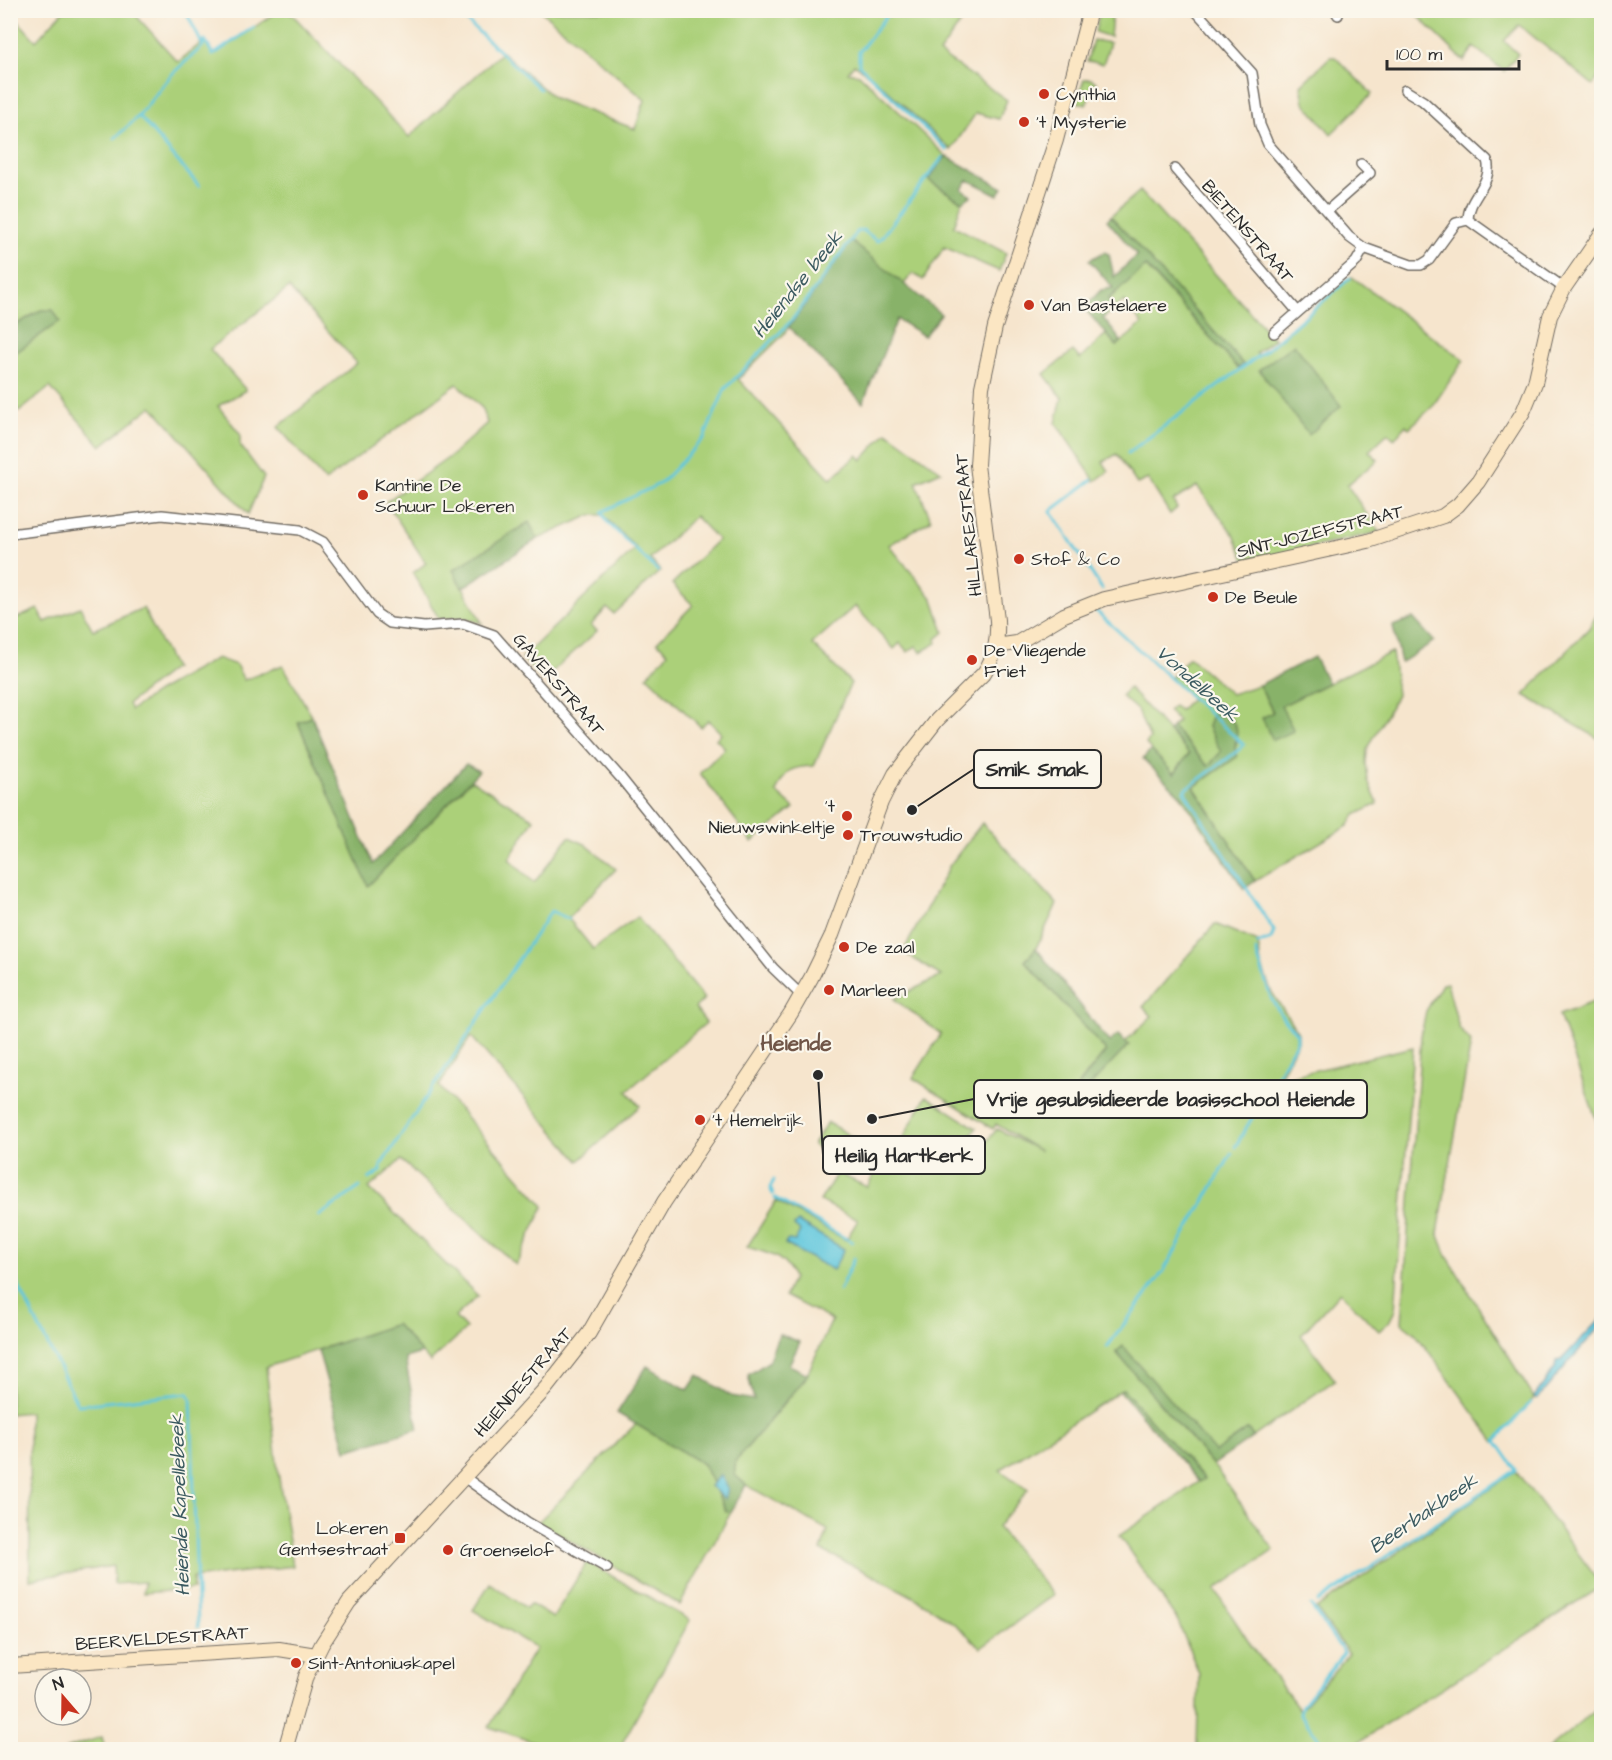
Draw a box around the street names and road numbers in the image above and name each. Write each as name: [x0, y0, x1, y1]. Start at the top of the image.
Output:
street label: BIETENSTRAAT: [1196, 174, 1300, 289]
street label: HILLARESTRAAT: [948, 452, 988, 598]
street label: SINT-JOZEFSTRAAT: [1234, 498, 1407, 564]
street label: GAVERSTRAAT: [507, 628, 611, 742]
street label: HEIENDESTRAAT: [469, 1321, 579, 1443]
street label: BEERVELDESTRAAT: [75, 1620, 250, 1657]

